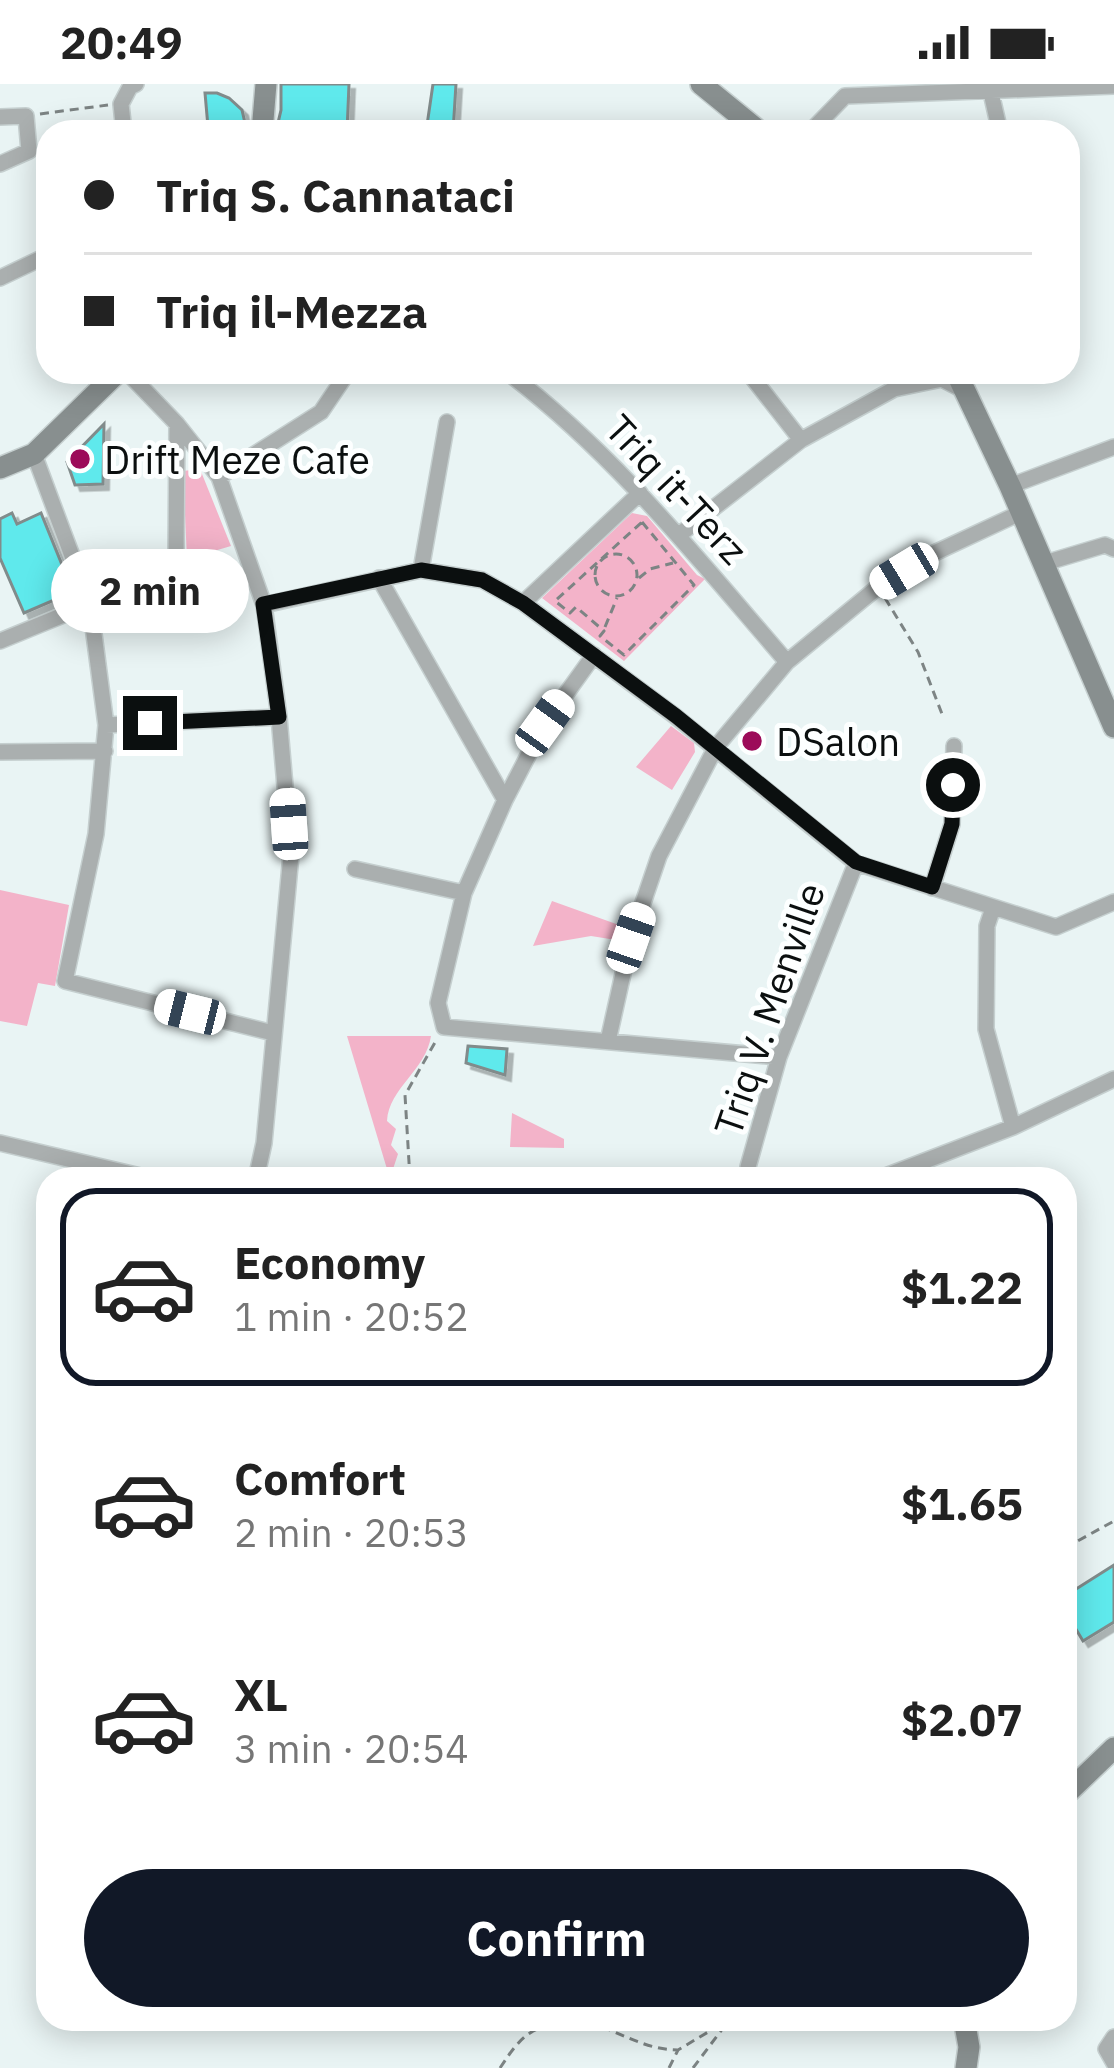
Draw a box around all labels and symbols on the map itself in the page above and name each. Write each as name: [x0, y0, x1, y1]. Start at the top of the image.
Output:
street label: Triq it-Terz: [595, 403, 759, 575]
place label: Drift Meze Cafe: [104, 434, 370, 485]
marker: Drift Meze Cafe: [67, 446, 93, 472]
car: [864, 537, 944, 605]
callout: 2 min: [51, 549, 249, 633]
car: [509, 683, 581, 763]
route end: [123, 696, 177, 750]
place label: DSalon: [776, 716, 900, 767]
marker: DSalon: [739, 728, 765, 754]
route start: [926, 758, 980, 812]
car: [269, 787, 309, 861]
street label: Triq V. Menville: [702, 876, 836, 1142]
car: [602, 898, 660, 978]
car: [151, 986, 229, 1038]

